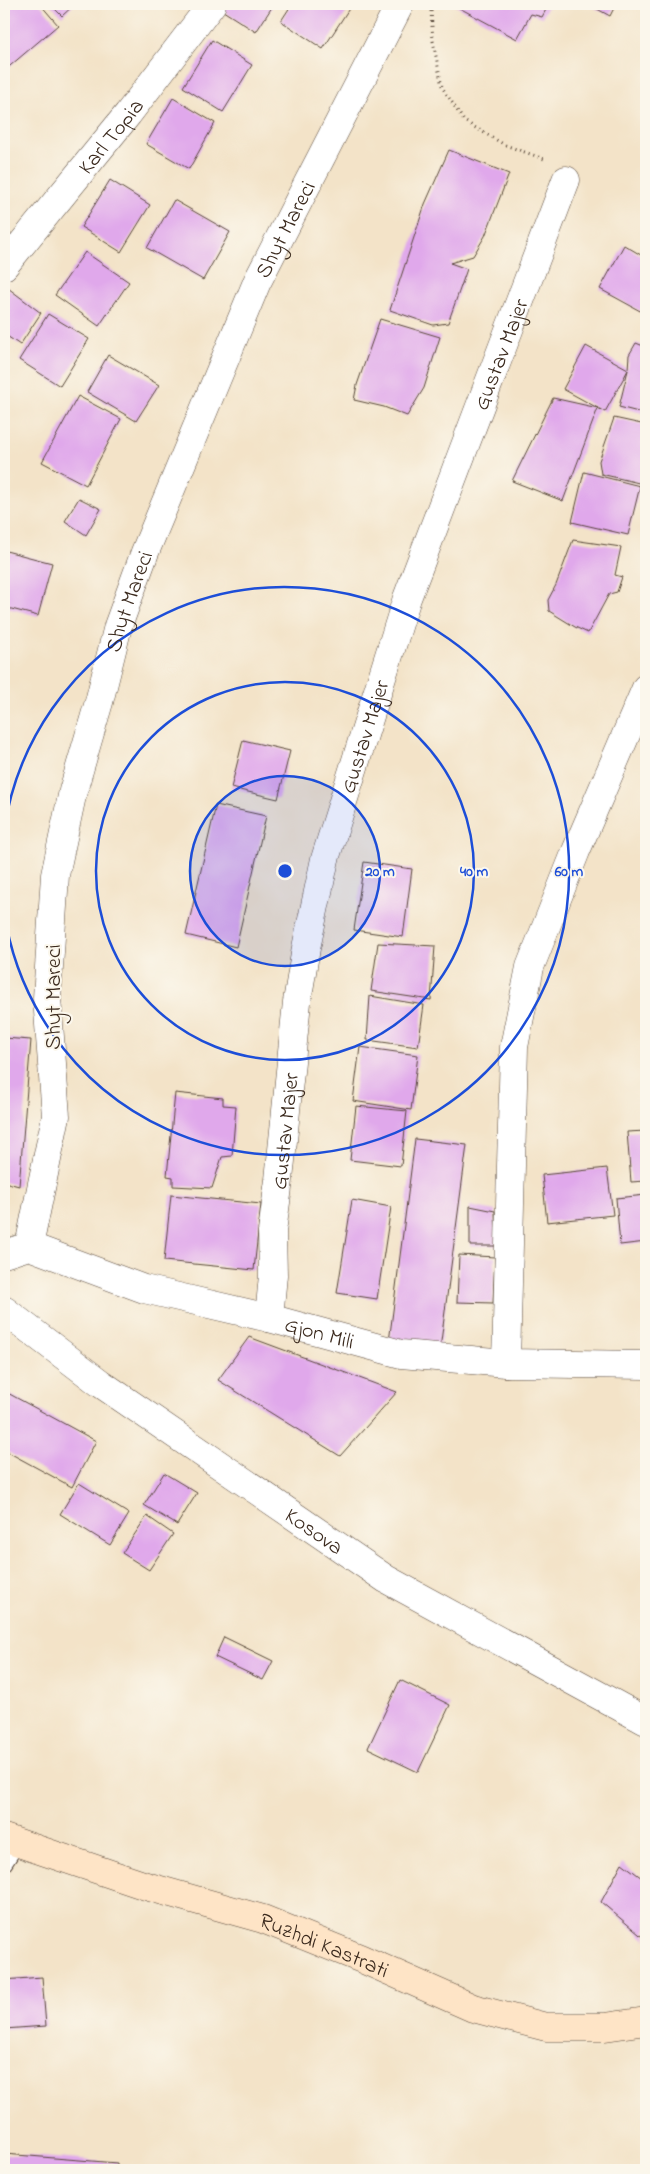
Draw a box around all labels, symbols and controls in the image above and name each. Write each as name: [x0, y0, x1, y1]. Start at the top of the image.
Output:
street label: Karl Topia: [72, 93, 153, 183]
street label: Shyt Mareci: [249, 176, 325, 285]
street label: Gustav Majer: [467, 294, 538, 415]
street label: Shyt Mareci: [99, 547, 163, 656]
street label: Gustav Majer: [334, 676, 399, 798]
text: 20 m: [364, 861, 395, 883]
text: 40 m: [459, 861, 488, 883]
text: 60 m: [554, 861, 584, 883]
centre of rings: [276, 862, 294, 880]
street label: Shyt Mareci: [39, 944, 72, 1050]
street label: Gustav Majer: [265, 1071, 309, 1192]
street label: Gjon Mili: [281, 1310, 357, 1360]
street label: Kosova: [277, 1501, 349, 1564]
street label: Ruzhdi Kastrati: [254, 1906, 393, 1988]

